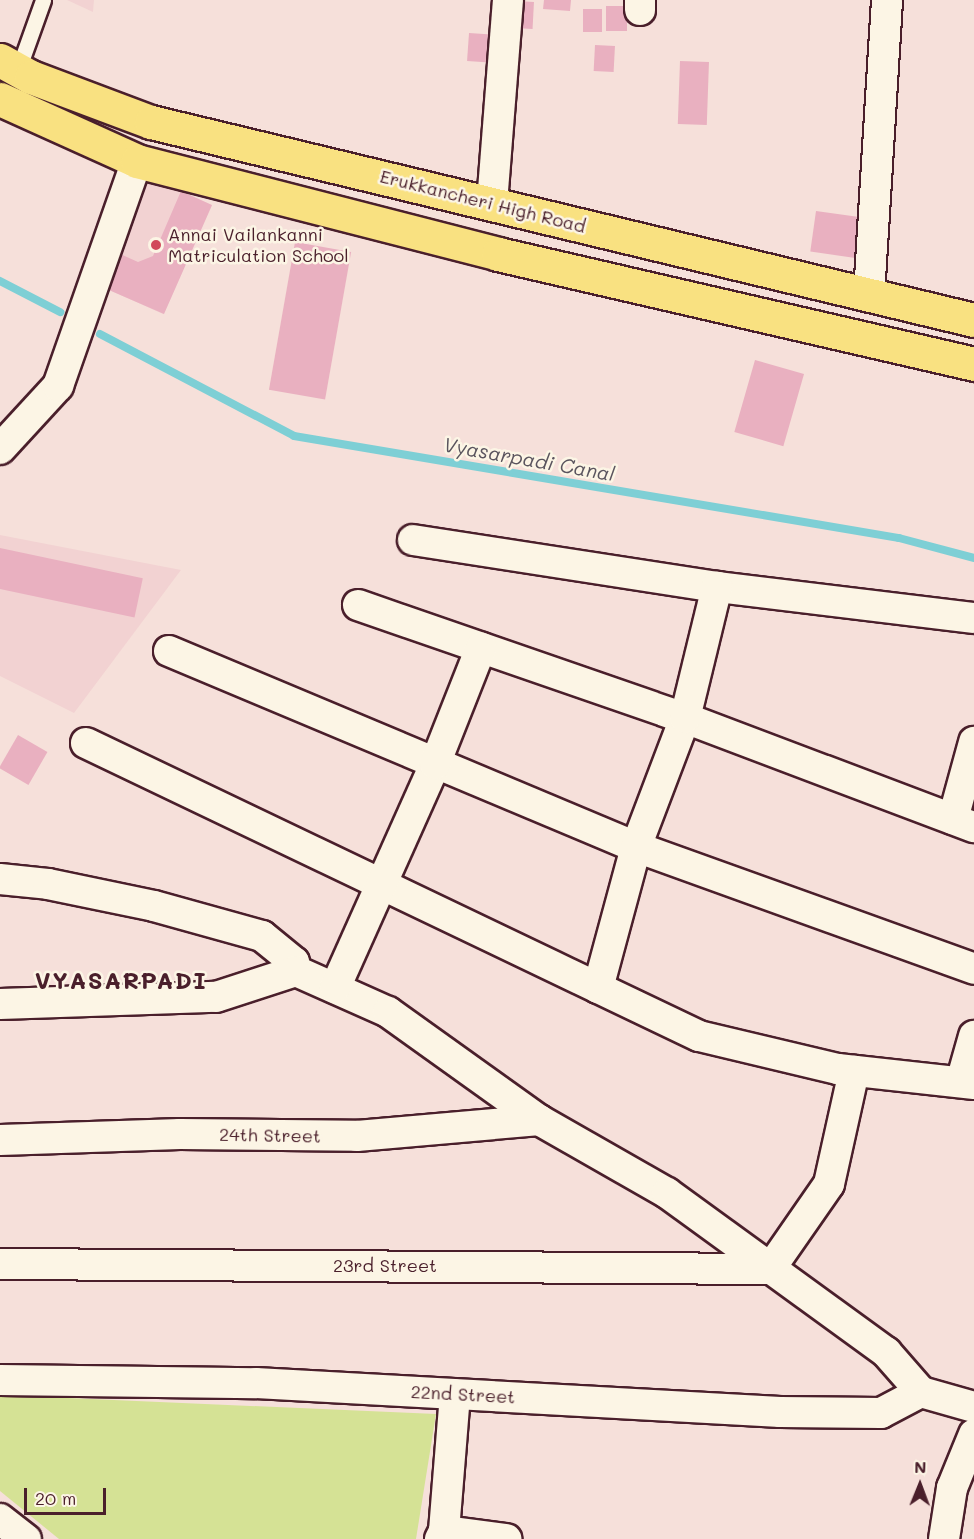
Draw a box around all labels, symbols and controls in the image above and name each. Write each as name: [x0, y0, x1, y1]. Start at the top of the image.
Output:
street label: Erukkancheri High Road: [378, 165, 588, 237]
place label: Annai Vailankanni Matriculation School: [168, 224, 349, 266]
marker: Annai Vailankanni Matriculation School: [149, 238, 163, 252]
water label: Vyasarpadi Canal: [441, 432, 617, 486]
district label: VYASARPADI: [35, 966, 207, 994]
street label: 24th Street: [219, 1123, 321, 1147]
street label: 23rd Street: [333, 1254, 437, 1276]
street label: 22nd Street: [410, 1380, 516, 1408]
north arrow: [890, 1455, 950, 1515]
text: N: [914, 1456, 927, 1477]
scale bar: [27, 1476, 110, 1514]
text: 20 m: [35, 1486, 76, 1510]

